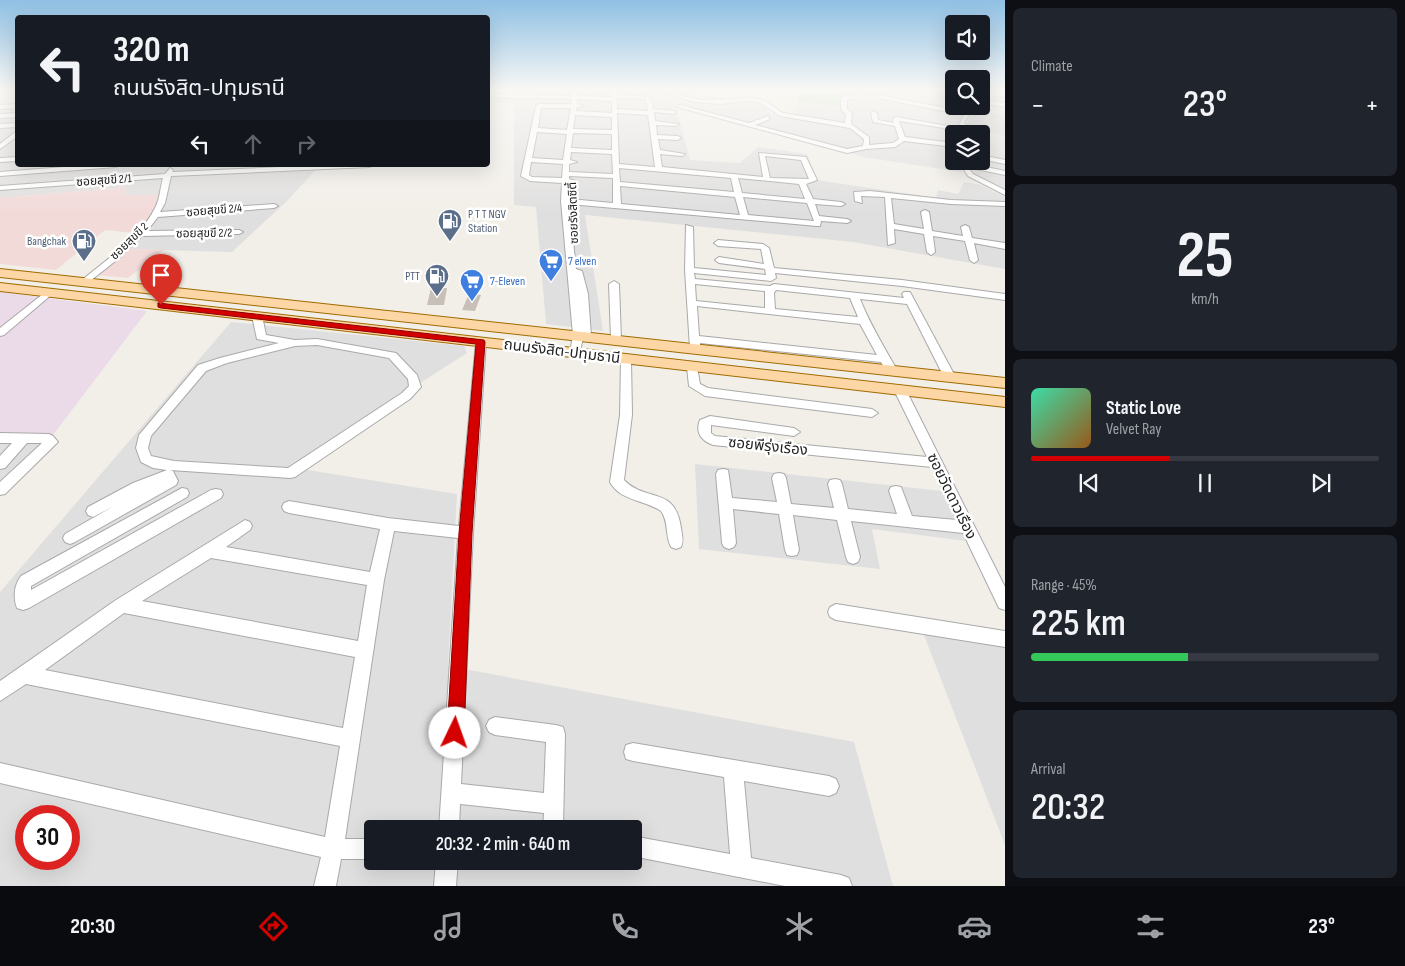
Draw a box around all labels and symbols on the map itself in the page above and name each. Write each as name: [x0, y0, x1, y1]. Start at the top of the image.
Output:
street label: ซอยสุขขี 2/1: [76, 171, 133, 190]
street label: ซอยรังสิตซิตี้: [563, 182, 582, 244]
street label: ซอยสุขขี 2/4: [186, 201, 243, 220]
place label: P T T NGV Station: [468, 207, 507, 236]
fuel station icon: P T T NGV Station: [437, 208, 463, 242]
street label: ซอยสุขขี 2: [107, 219, 152, 263]
street label: ซอยสุขขี 2/2: [176, 226, 232, 241]
fuel station icon: Bangchak: [71, 228, 97, 262]
place label: Bangchak: [27, 234, 66, 249]
supermarket icon: 7 elven: [538, 248, 564, 282]
pin: [140, 254, 182, 305]
place label: 7 elven: [568, 254, 596, 269]
fuel station icon: PTT: [424, 263, 450, 297]
supermarket icon: 7-Eleven: [459, 268, 485, 302]
place label: PTT: [405, 269, 420, 284]
place label: 7-Eleven: [490, 274, 525, 289]
street label: ถนนรังสิต-ปทุมธานี: [503, 335, 621, 368]
street label: ซอยพีรุ่งเรือง: [727, 433, 809, 460]
street label: ซอยวัดดาวเรือง: [923, 450, 981, 542]
position arrow: [428, 706, 480, 758]
speed limit sign: 30: [15, 805, 80, 870]

